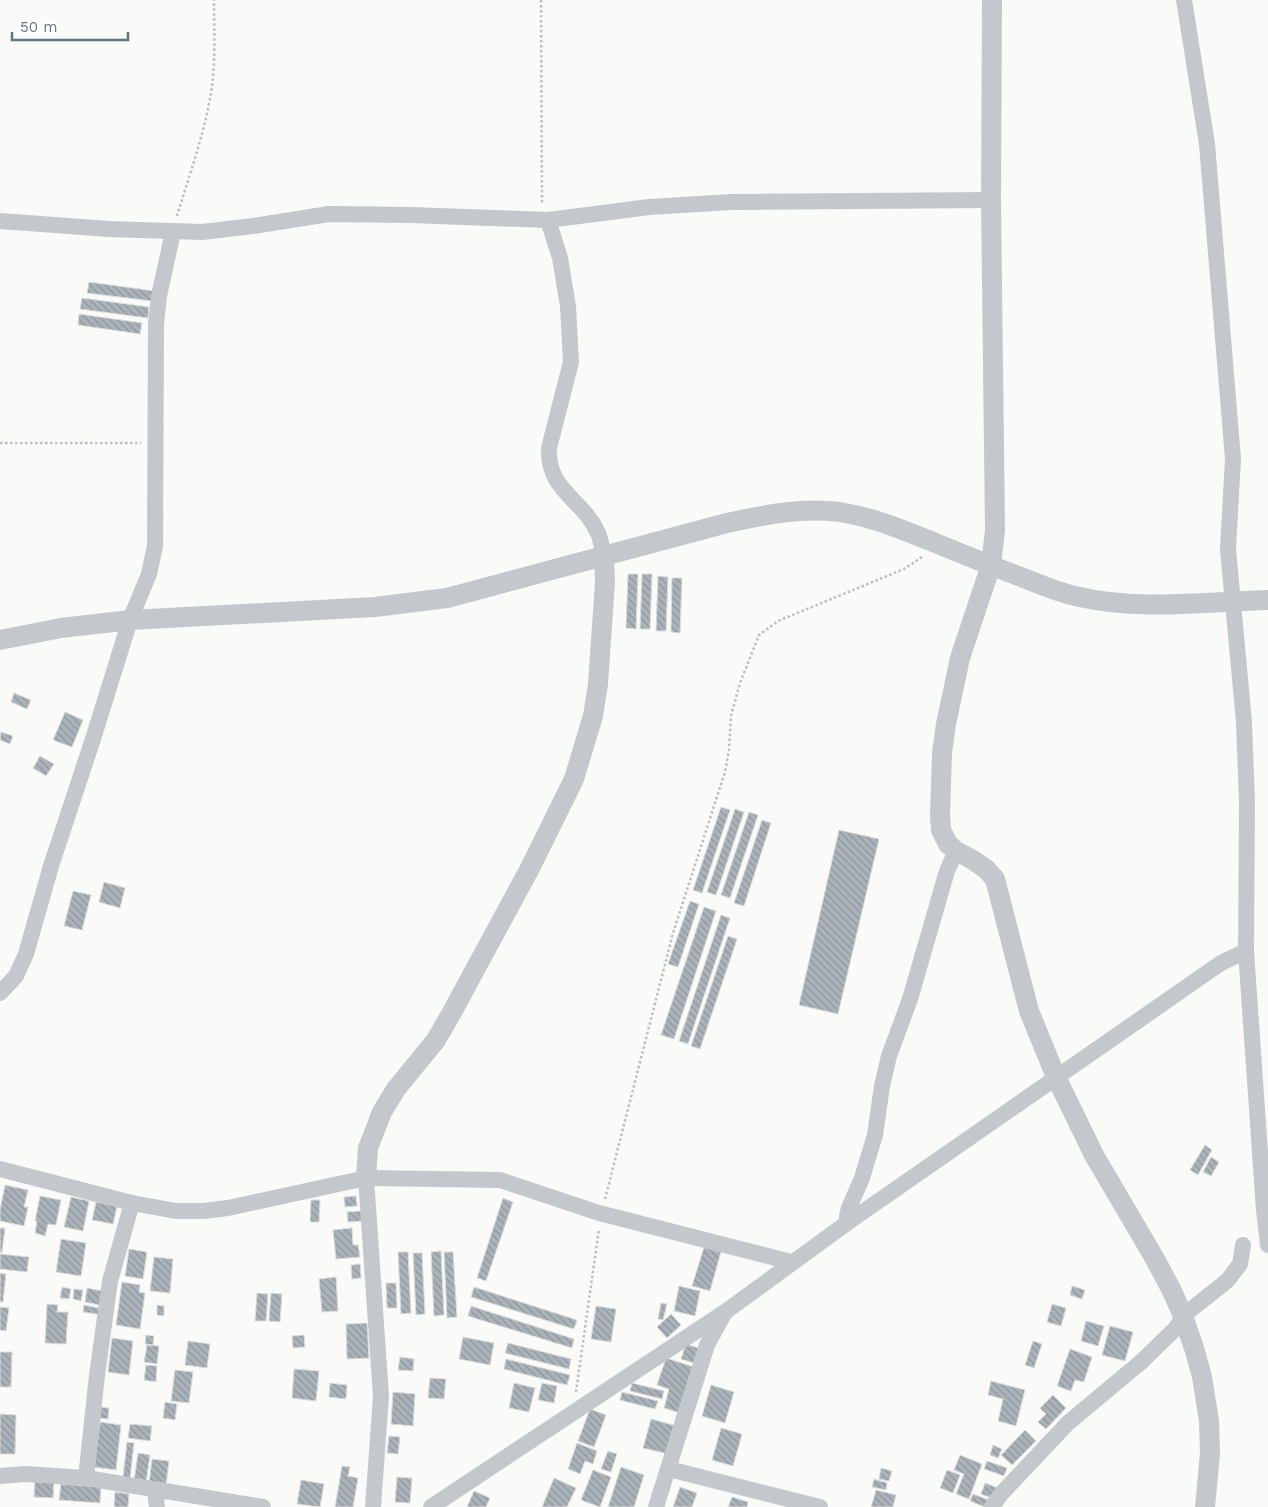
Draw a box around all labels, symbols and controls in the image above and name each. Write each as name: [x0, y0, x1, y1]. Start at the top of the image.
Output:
scale bar: [12, 10, 129, 42]
text: 50 m: [20, 18, 57, 36]

